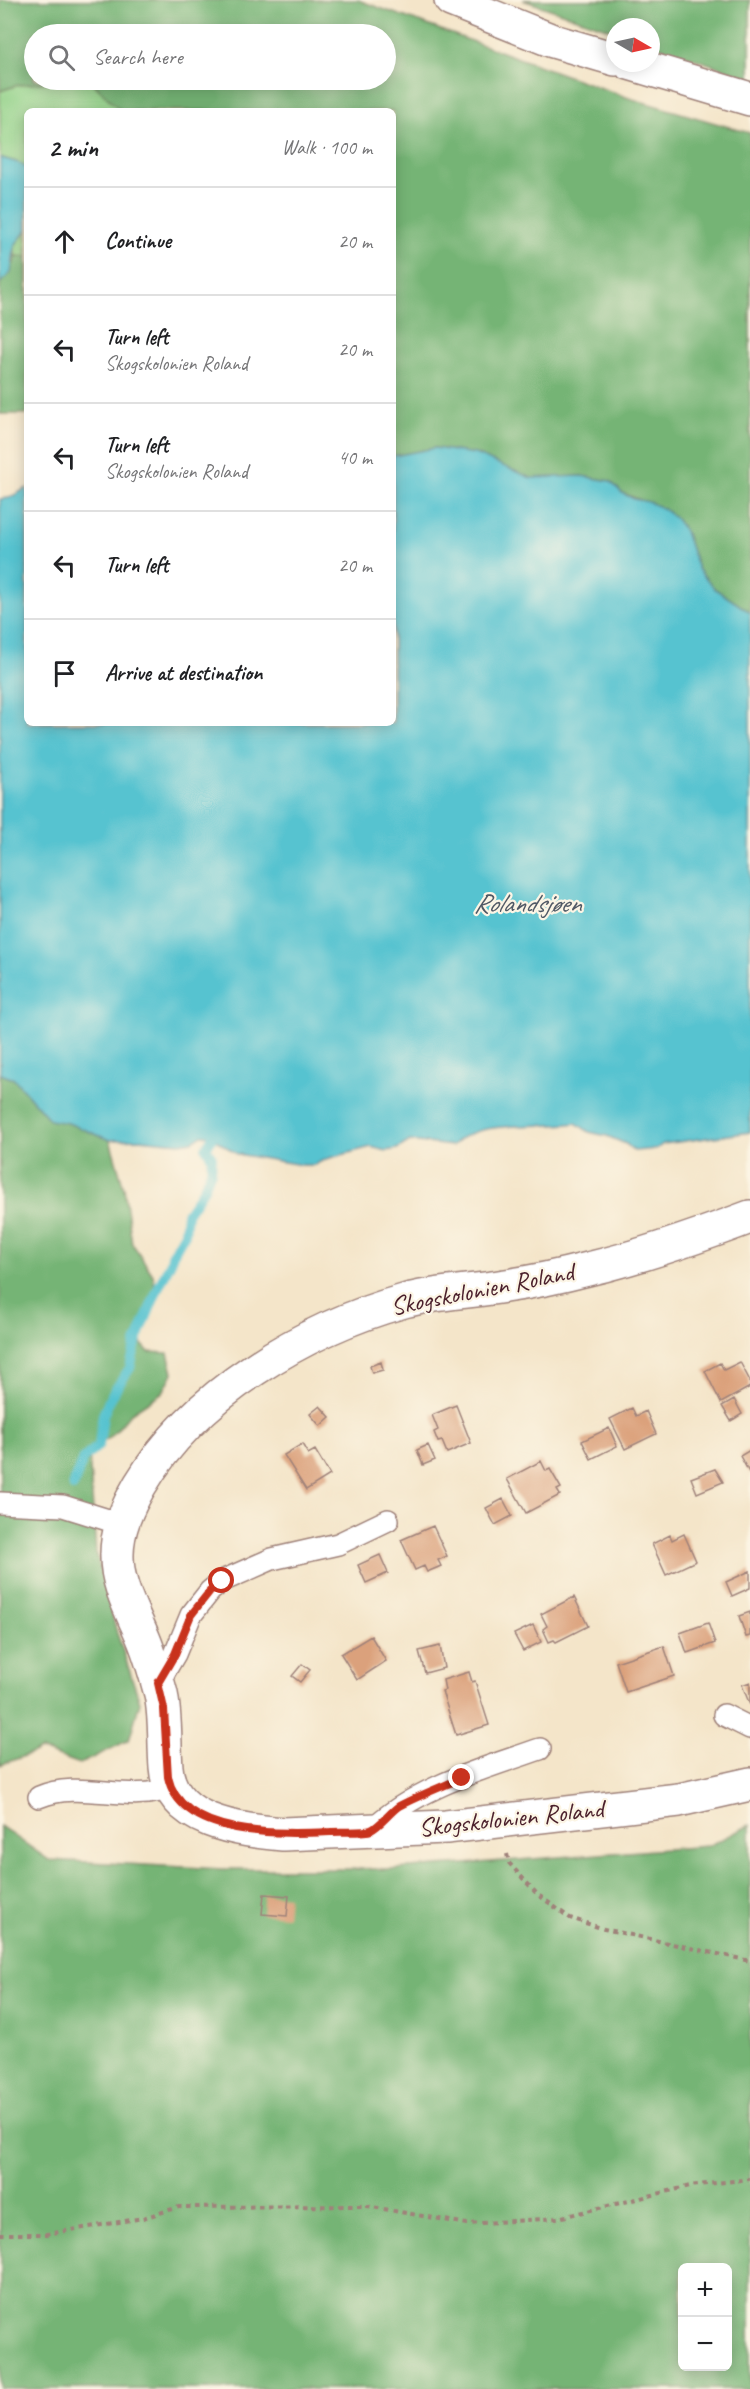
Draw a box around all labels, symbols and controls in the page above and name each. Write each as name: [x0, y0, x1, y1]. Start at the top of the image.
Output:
north arrow: [606, 18, 660, 72]
search box: [24, 24, 396, 90]
icon: search: [45, 41, 78, 74]
text: Search here: [93, 43, 183, 71]
text: 2 min: [48, 131, 98, 164]
text: Walk · 100 m: [282, 135, 372, 160]
icon: ahead: [48, 225, 81, 258]
text: Continue: [105, 227, 171, 255]
text: 20 m: [338, 229, 372, 254]
text: Turn left: [105, 323, 169, 351]
icon: left: [48, 333, 81, 366]
text: 20 m: [338, 337, 372, 362]
text: Skogskolonien Roland: [105, 351, 248, 376]
text: Turn left: [105, 431, 169, 459]
icon: left: [48, 441, 81, 474]
text: 40 m: [338, 445, 372, 470]
text: Skogskolonien Roland: [105, 459, 248, 484]
icon: left: [48, 549, 81, 582]
text: Turn left: [105, 551, 169, 579]
text: 20 m: [338, 553, 372, 578]
icon: arrive: [48, 657, 81, 690]
text: Arrive at destination: [105, 659, 262, 687]
water label: Rolandsjøen: [473, 886, 582, 920]
street label: Skogskolonien Roland: [388, 1254, 580, 1323]
route start: [208, 1567, 234, 1593]
route end: [448, 1764, 474, 1790]
street label: Skogskolonien Roland: [417, 1791, 609, 1844]
map controls: [678, 2263, 732, 2371]
button: +: [678, 2263, 732, 2317]
button: −: [678, 2317, 732, 2371]

